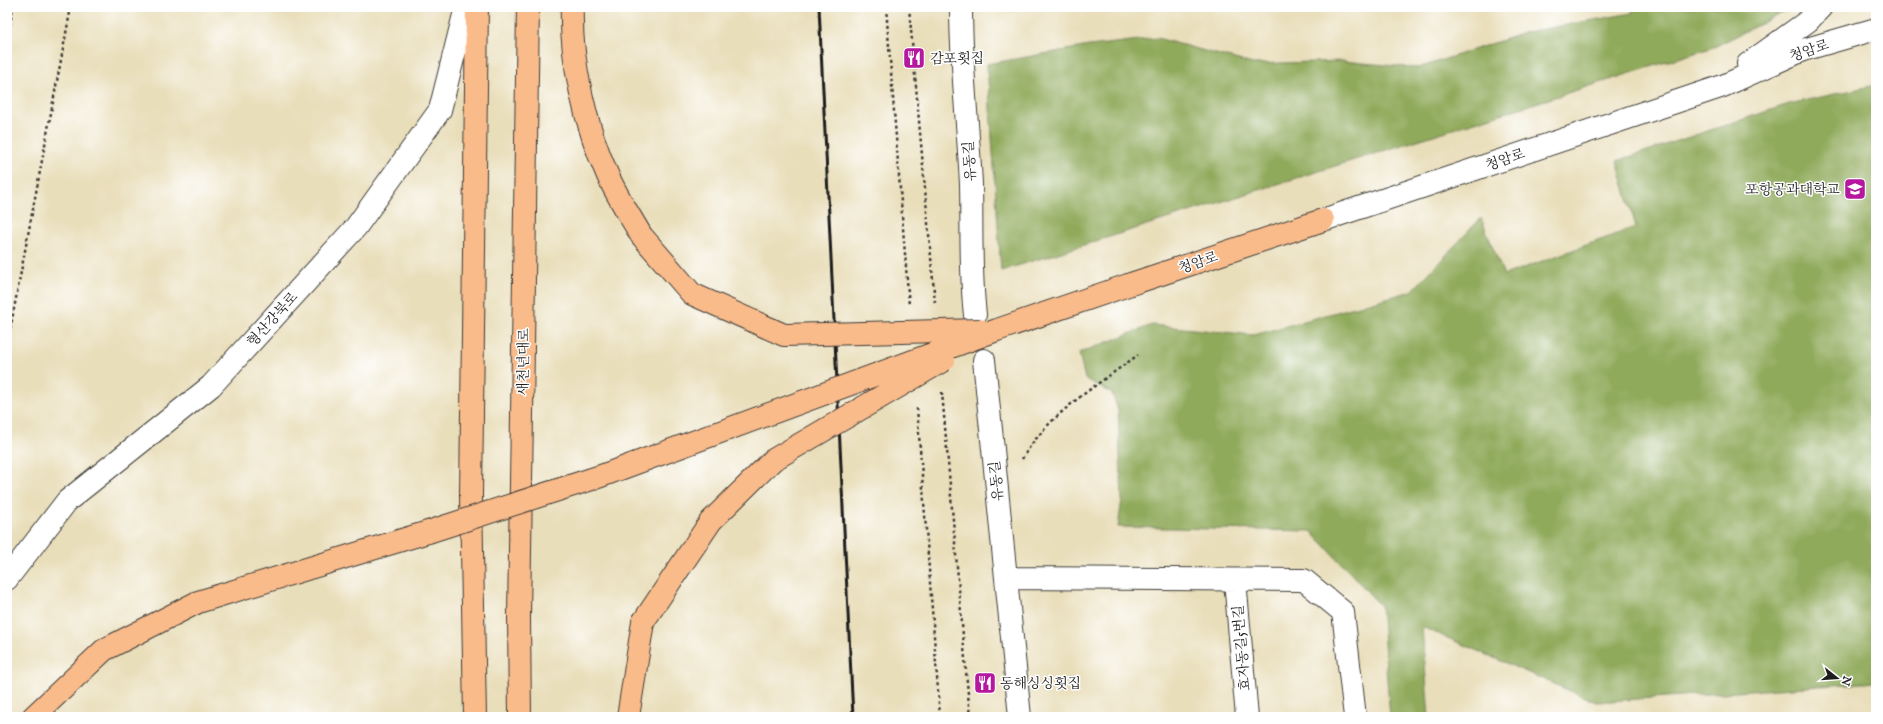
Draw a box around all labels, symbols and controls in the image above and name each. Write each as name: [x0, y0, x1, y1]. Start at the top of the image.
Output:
street label: 청암로: [1787, 36, 1832, 66]
restaurant icon: 감포횟집: [901, 45, 927, 71]
place label: 감포횟집: [930, 50, 984, 68]
street label: 유동길: [960, 140, 980, 182]
street label: 청암로: [1483, 145, 1528, 175]
school or university icon: 포항공과대학교: [1842, 176, 1868, 202]
place label: 포항공과대학교: [1745, 181, 1840, 199]
street label: 청암로: [1176, 248, 1221, 278]
street label: 형산강북로: [243, 288, 302, 351]
street label: 새천년대로: [514, 328, 534, 396]
street label: 유동길: [986, 460, 1008, 502]
street label: 효자동길5번길: [1229, 604, 1255, 692]
north arrow: [1817, 658, 1857, 698]
restaurant icon: 동해싱싱횟집: [972, 670, 998, 696]
text: N: [1837, 673, 1854, 688]
place label: 동해싱싱횟집: [1000, 675, 1081, 693]

